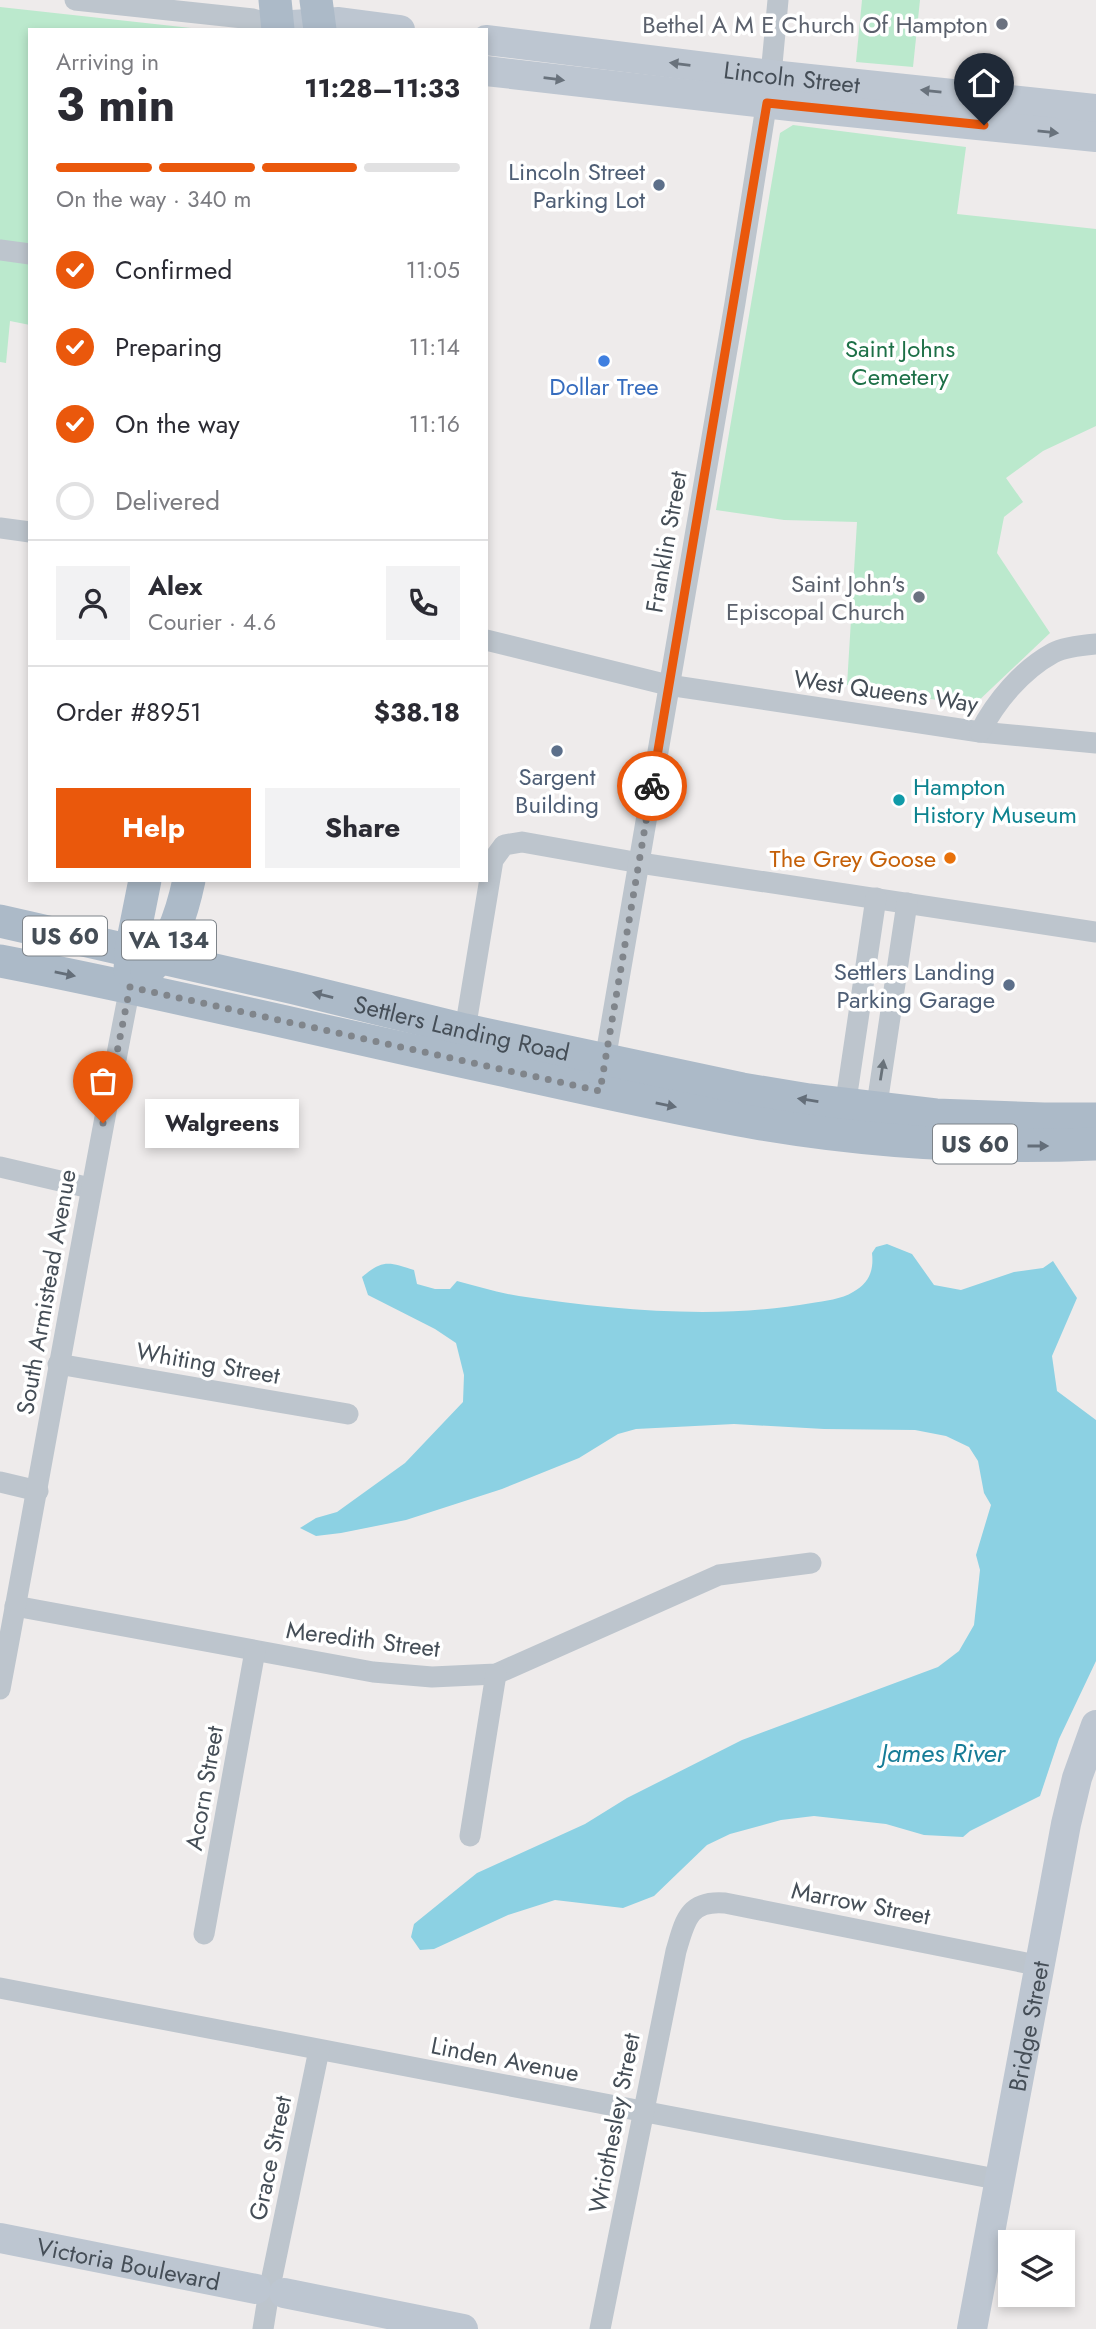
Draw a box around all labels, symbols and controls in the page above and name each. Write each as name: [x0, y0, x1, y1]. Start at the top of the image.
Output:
place label: Bethel A M E Church Of Hampton: [642, 7, 988, 42]
marker: Bethel A M E Church Of Hampton: [994, 16, 1010, 32]
text: Arriving in: [56, 45, 159, 79]
street label: Lincoln Street: [722, 52, 862, 102]
pin: [954, 53, 1014, 125]
one-way arrow: [669, 58, 691, 69]
icon: home: [965, 64, 1003, 102]
text: 11:28–11:33: [304, 69, 460, 107]
text: 3 min: [56, 72, 175, 138]
one-way arrow: [543, 74, 565, 85]
one-way arrow: [920, 86, 942, 97]
one-way arrow: [1038, 127, 1060, 138]
place label: Lincoln Street Parking Lot: [508, 154, 645, 217]
marker: Lincoln Street Parking Lot: [651, 177, 667, 193]
text: On the way · 340 m: [56, 182, 252, 216]
icon: check: [56, 251, 94, 289]
text: Confirmed: [115, 251, 232, 289]
text: 11:05: [406, 253, 460, 287]
icon: check: [56, 328, 94, 366]
text: Preparing: [115, 328, 222, 366]
text: 11:14: [409, 330, 460, 364]
park label: Saint Johns Cemetery: [845, 331, 955, 394]
marker: Dollar Tree: [596, 353, 612, 369]
place label: Dollar Tree: [549, 369, 659, 404]
icon: check: [56, 405, 94, 443]
text: On the way: [115, 405, 240, 443]
text: 11:16: [409, 407, 460, 441]
street label: Franklin Street: [636, 468, 696, 616]
text: Delivered: [115, 482, 220, 520]
button: person: [56, 566, 130, 640]
button: phone: [386, 566, 460, 640]
place label: Saint John's Episcopal Church: [726, 566, 905, 629]
text: Alex: [148, 567, 202, 605]
marker: Saint John's Episcopal Church: [911, 589, 927, 605]
text: Courier · 4.6: [148, 605, 276, 639]
street label: West Queens Way: [792, 661, 981, 721]
text: Order #8951: [56, 693, 202, 731]
text: $38.18: [374, 693, 460, 731]
marker: Sargent Building: [549, 743, 565, 759]
courier: [617, 751, 687, 821]
place label: Sargent Building: [515, 759, 599, 822]
icon: bike: [633, 767, 671, 805]
place label: Hampton History Museum: [913, 769, 1077, 832]
button: Help: [56, 788, 251, 868]
button: Share: [265, 788, 460, 868]
marker: Hampton History Museum: [891, 792, 907, 808]
place label: The Grey Goose: [770, 841, 936, 876]
marker: The Grey Goose: [942, 850, 958, 866]
road number: US 60: [23, 917, 107, 956]
road number: VA 134: [122, 920, 216, 959]
place label: Settlers Landing Parking Garage: [834, 954, 995, 1017]
one-way arrow: [54, 969, 76, 980]
marker: Settlers Landing Parking Garage: [1001, 977, 1017, 993]
street label: Settlers Landing Road: [350, 986, 573, 1069]
one-way arrow: [311, 989, 333, 1000]
pin: [73, 1051, 133, 1123]
one-way arrow: [877, 1059, 888, 1081]
icon: bag: [84, 1062, 122, 1100]
one-way arrow: [797, 1094, 819, 1105]
callout: Walgreens: [145, 1098, 299, 1148]
one-way arrow: [655, 1100, 677, 1111]
text: Walgreens: [165, 1106, 279, 1140]
road number: US 60: [933, 1124, 1017, 1163]
one-way arrow: [1027, 1140, 1049, 1152]
street label: South Armistead Avenue: [7, 1167, 85, 1417]
street label: Whiting Street: [133, 1333, 283, 1393]
street label: Meredith Street: [284, 1612, 442, 1666]
street label: Acorn Street: [176, 1723, 232, 1853]
water label: James River: [876, 1734, 1006, 1772]
street label: Marrow Street: [789, 1872, 934, 1934]
street label: Bridge Street: [999, 1958, 1058, 2094]
street label: Linden Avenue: [428, 2027, 582, 2091]
street label: Wriothesley Street: [579, 2030, 649, 2216]
street label: Grace Street: [240, 2092, 300, 2224]
street label: Victoria Boulevard: [34, 2228, 223, 2299]
map controls: [998, 2230, 1075, 2307]
button: layers: [998, 2230, 1075, 2307]

